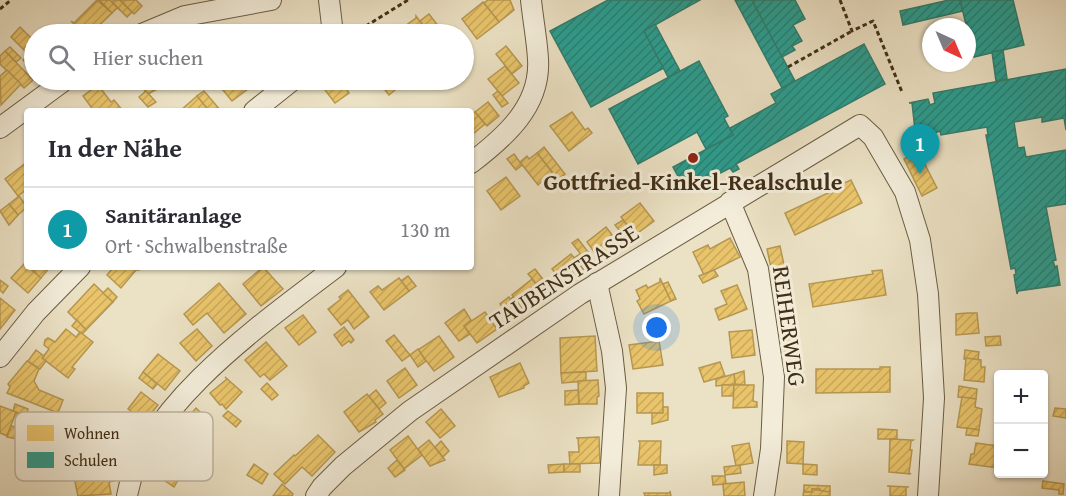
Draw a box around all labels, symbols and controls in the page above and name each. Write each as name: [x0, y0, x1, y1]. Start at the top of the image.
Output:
north arrow: [922, 18, 976, 72]
search box: [24, 24, 474, 90]
icon: search: [45, 41, 78, 74]
text: Hier suchen: [93, 41, 203, 73]
pin: 1: [900, 124, 940, 174]
text: In der Nähe: [48, 128, 182, 167]
marker: Gottfried-Kinkel-Realschule: [686, 151, 700, 165]
place label: Gottfried-Kinkel-Realschule: [543, 164, 843, 199]
text: Sanitäranlage: [105, 199, 242, 231]
text: 1: [62, 215, 73, 244]
text: 130 m: [400, 215, 450, 244]
street label: TAUBENSTRASSE: [482, 215, 645, 338]
text: Ort · Schwalbenstraße: [105, 231, 288, 260]
street label: REIHERWEG: [764, 263, 815, 388]
your location: [642, 313, 671, 342]
map controls: [994, 370, 1048, 478]
button: +: [994, 370, 1048, 424]
legend: [15, 412, 213, 481]
text: Wohnen: [64, 421, 120, 445]
button: −: [994, 424, 1048, 478]
text: Schulen: [64, 448, 117, 472]

